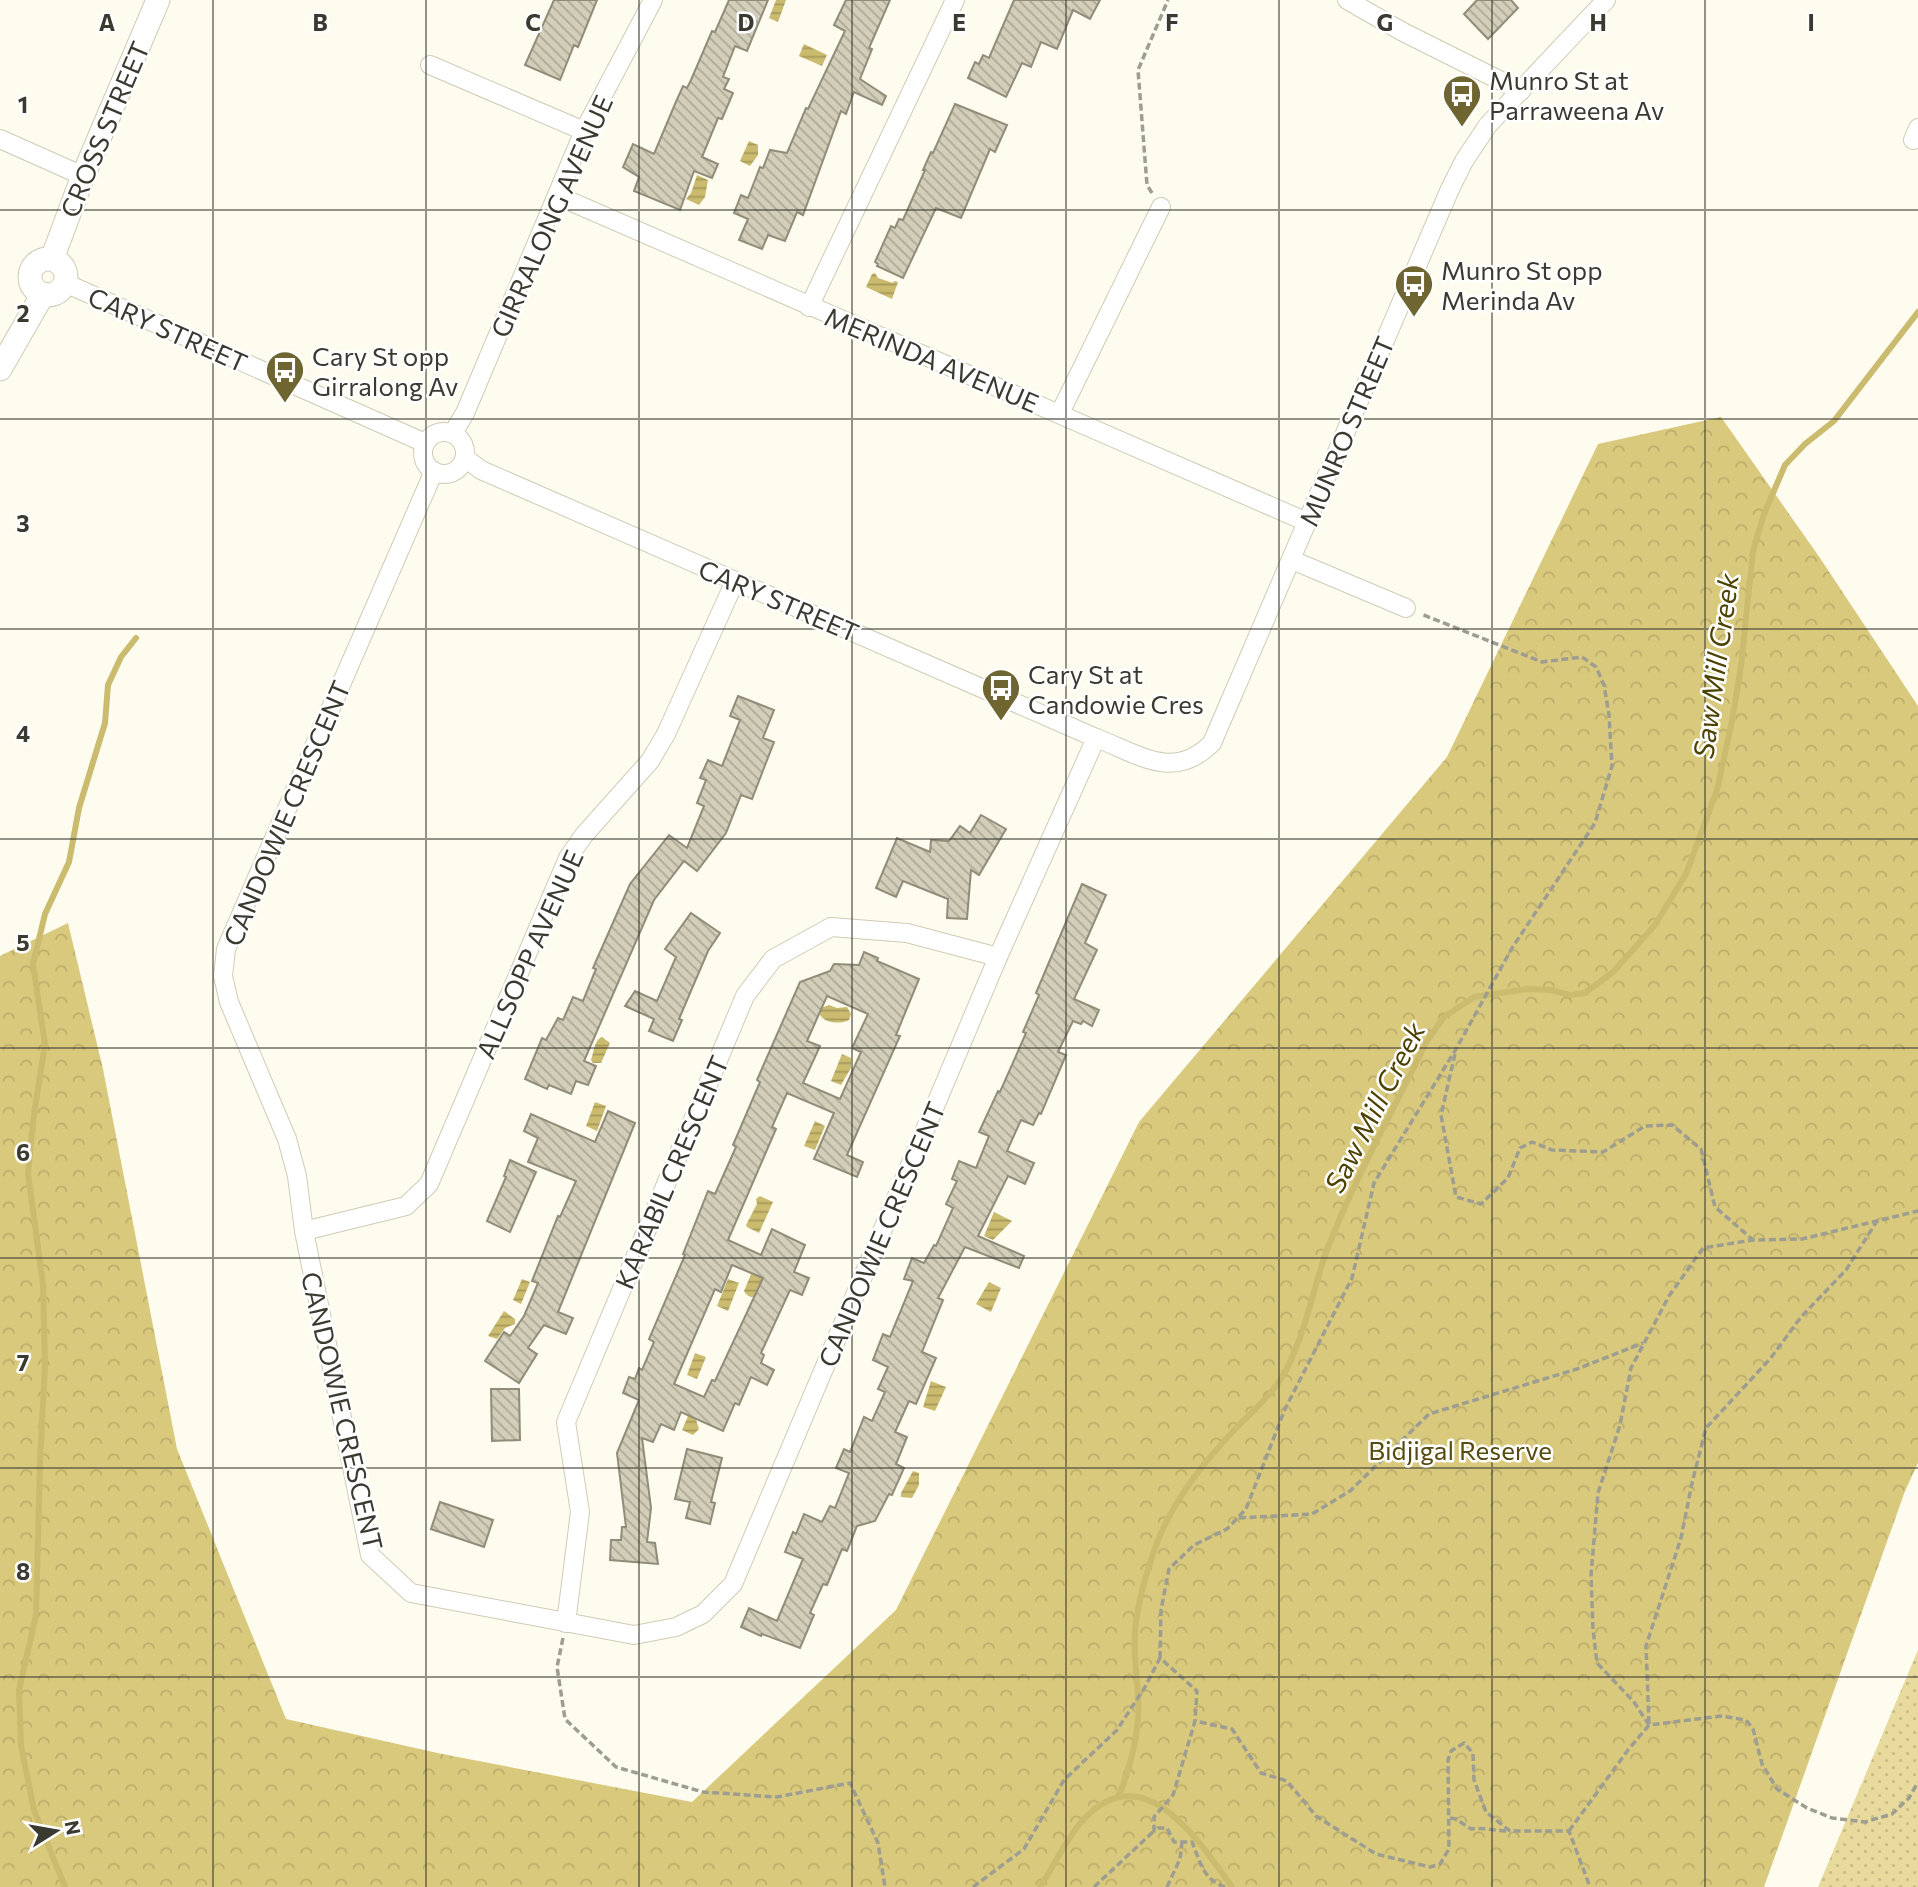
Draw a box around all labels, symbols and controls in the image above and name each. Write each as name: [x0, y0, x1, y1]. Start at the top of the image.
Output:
text: A: [99, 8, 116, 36]
text: B: [312, 8, 328, 36]
text: C: [525, 8, 541, 36]
text: D: [738, 8, 755, 36]
text: E: [952, 8, 966, 36]
text: F: [1165, 8, 1179, 36]
text: G: [1377, 8, 1393, 36]
text: H: [1589, 8, 1607, 36]
text: I: [1807, 8, 1815, 36]
street label: CROSS STREET: [53, 36, 155, 222]
place label: Munro St at Parraweena Av: [1489, 64, 1664, 125]
bus stop icon: Munro St at Parraweena Av: [1441, 73, 1483, 128]
text: 1: [18, 90, 28, 118]
street label: GIRRALONG AVENUE: [484, 90, 618, 342]
place label: Munro St opp Merinda Av: [1441, 254, 1603, 315]
bus stop icon: Munro St opp Merinda Av: [1393, 263, 1435, 318]
street label: CARY STREET: [84, 280, 252, 378]
text: 2: [16, 299, 30, 327]
street label: MERINDA AVENUE: [820, 300, 1044, 418]
street label: MUNRO STREET: [1292, 332, 1400, 530]
place label: Cary St opp Girralong Av: [312, 340, 458, 401]
bus stop icon: Cary St opp Girralong Av: [264, 349, 306, 404]
text: 3: [16, 509, 30, 537]
street label: CARY STREET: [694, 552, 864, 648]
water label: Saw Mill Creek: [1685, 571, 1745, 761]
place label: Cary St at Candowie Cres: [1028, 658, 1204, 719]
bus stop icon: Cary St at Candowie Cres: [980, 667, 1022, 722]
street label: CANDOWIE CRESCENT: [216, 676, 356, 950]
text: 4: [16, 719, 30, 747]
street label: ALLSOPP AVENUE: [469, 845, 589, 1063]
text: 5: [16, 928, 30, 956]
water label: Saw Mill Creek: [1317, 1015, 1432, 1198]
street label: KARABIL CRESCENT: [608, 1051, 734, 1293]
street label: CANDOWIE CRESCENT: [811, 1097, 951, 1371]
text: 6: [16, 1138, 30, 1166]
street label: CANDOWIE CRESCENT: [296, 1269, 390, 1553]
text: 7: [17, 1348, 29, 1376]
park label: Bidjigal Reserve: [1368, 1434, 1552, 1465]
text: 8: [16, 1557, 30, 1585]
north arrow: [21, 1796, 91, 1866]
text: N: [61, 1818, 86, 1837]

